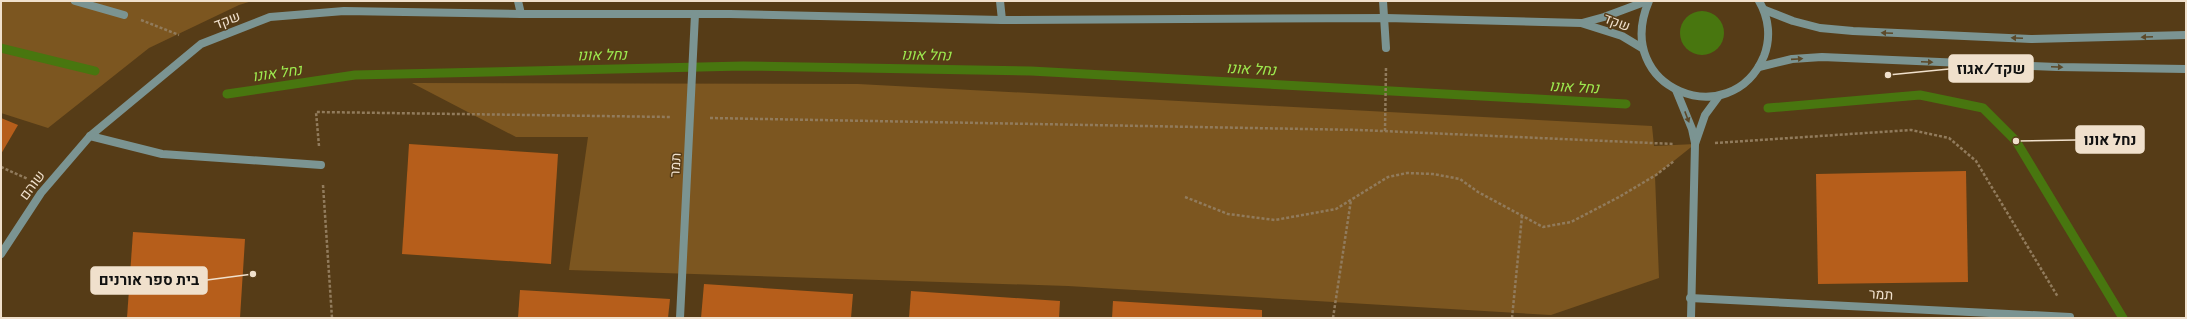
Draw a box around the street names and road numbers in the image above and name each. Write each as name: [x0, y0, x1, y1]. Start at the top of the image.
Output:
street label: שקד: [211, 8, 243, 32]
street label: שקד: [1601, 10, 1633, 34]
street label: תמר: [666, 152, 684, 178]
street label: שוהם: [16, 167, 48, 203]
street label: תמר: [1868, 285, 1894, 303]

